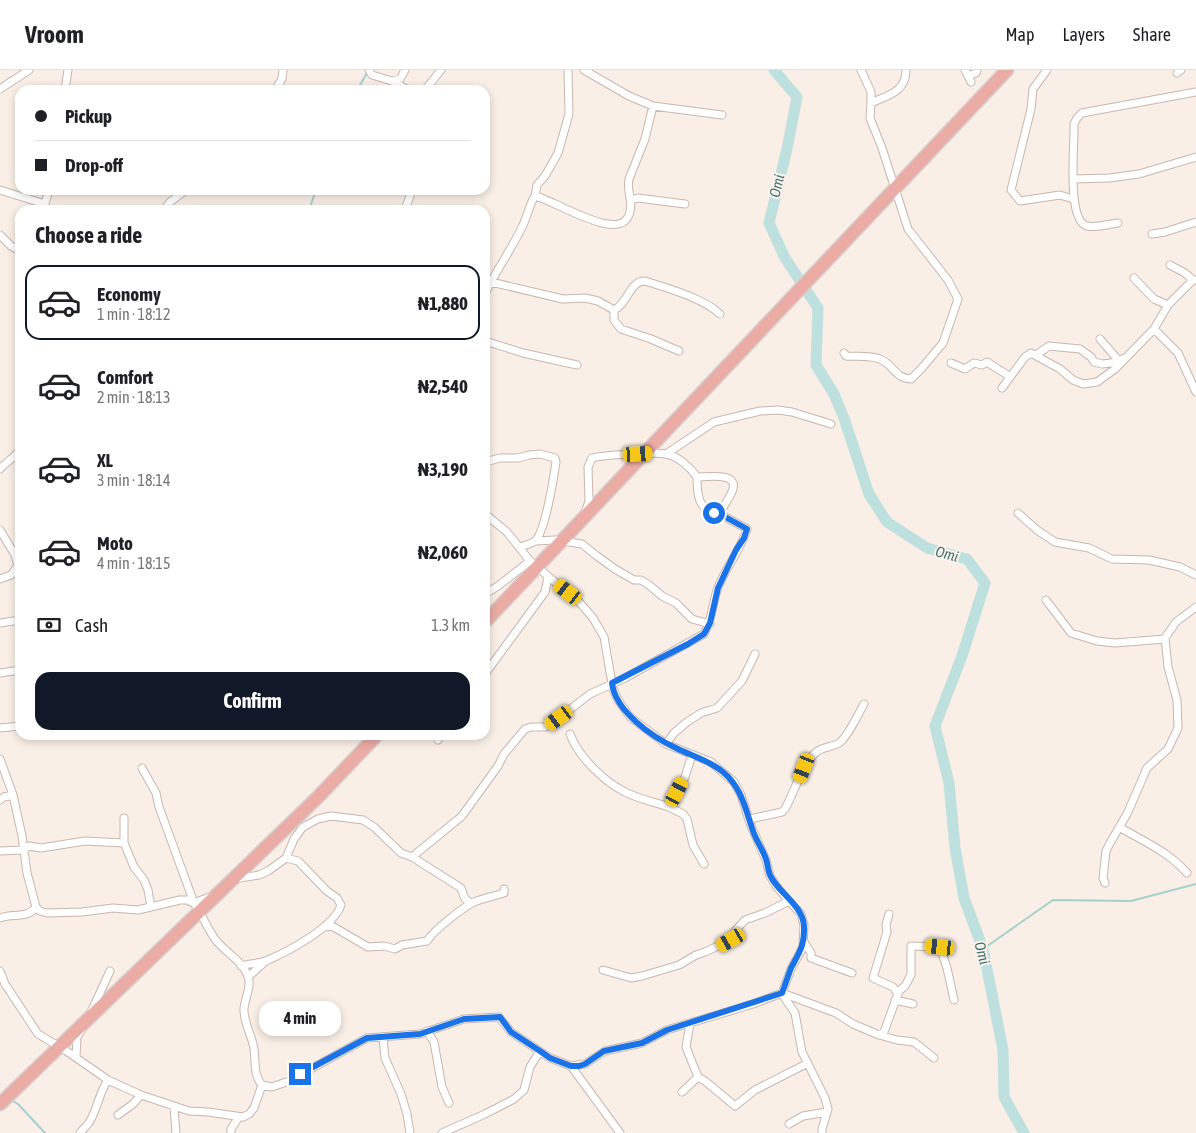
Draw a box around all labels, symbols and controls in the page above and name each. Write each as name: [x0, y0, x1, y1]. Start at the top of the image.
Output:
text: Vroom: [25, 21, 84, 48]
text: Map: [1005, 24, 1034, 45]
text: Layers: [1062, 24, 1105, 45]
text: Share: [1133, 24, 1171, 45]
text: Pickup: [65, 105, 112, 127]
text: Drop-off: [65, 154, 123, 176]
water label: Omi: [766, 172, 788, 199]
text: Choose a ride: [35, 222, 142, 248]
icon: car: [37, 280, 82, 325]
text: Economy: [97, 283, 161, 305]
text: ₦1,880: [418, 292, 468, 314]
text: 1 min · 18:12: [97, 305, 170, 323]
icon: car: [37, 363, 82, 408]
text: Comfort: [97, 366, 153, 388]
text: ₦2,540: [418, 375, 468, 397]
text: 2 min · 18:13: [97, 388, 170, 406]
icon: car: [37, 446, 82, 491]
car: [622, 446, 653, 462]
text: XL: [97, 449, 113, 471]
text: ₦3,190: [418, 458, 468, 480]
text: 3 min · 18:14: [97, 471, 170, 489]
route start: [703, 502, 725, 524]
icon: car: [37, 529, 82, 574]
text: Moto: [97, 532, 133, 554]
text: ₦2,060: [418, 541, 468, 563]
water label: Omi: [934, 542, 961, 565]
text: 4 min · 18:15: [97, 554, 170, 572]
car: [551, 577, 584, 607]
icon: cash: [35, 611, 63, 639]
text: Cash: [75, 614, 108, 636]
text: 1.3 km: [431, 616, 470, 634]
button: Confirm: [35, 672, 470, 730]
car: [542, 703, 575, 733]
car: [791, 751, 816, 785]
car: [663, 775, 690, 809]
car: [714, 926, 747, 954]
car: [924, 938, 955, 956]
water label: Omi: [971, 940, 994, 967]
callout: 4 min: [259, 1002, 341, 1036]
text: 4 min: [284, 1009, 316, 1027]
route end: [289, 1063, 311, 1085]

